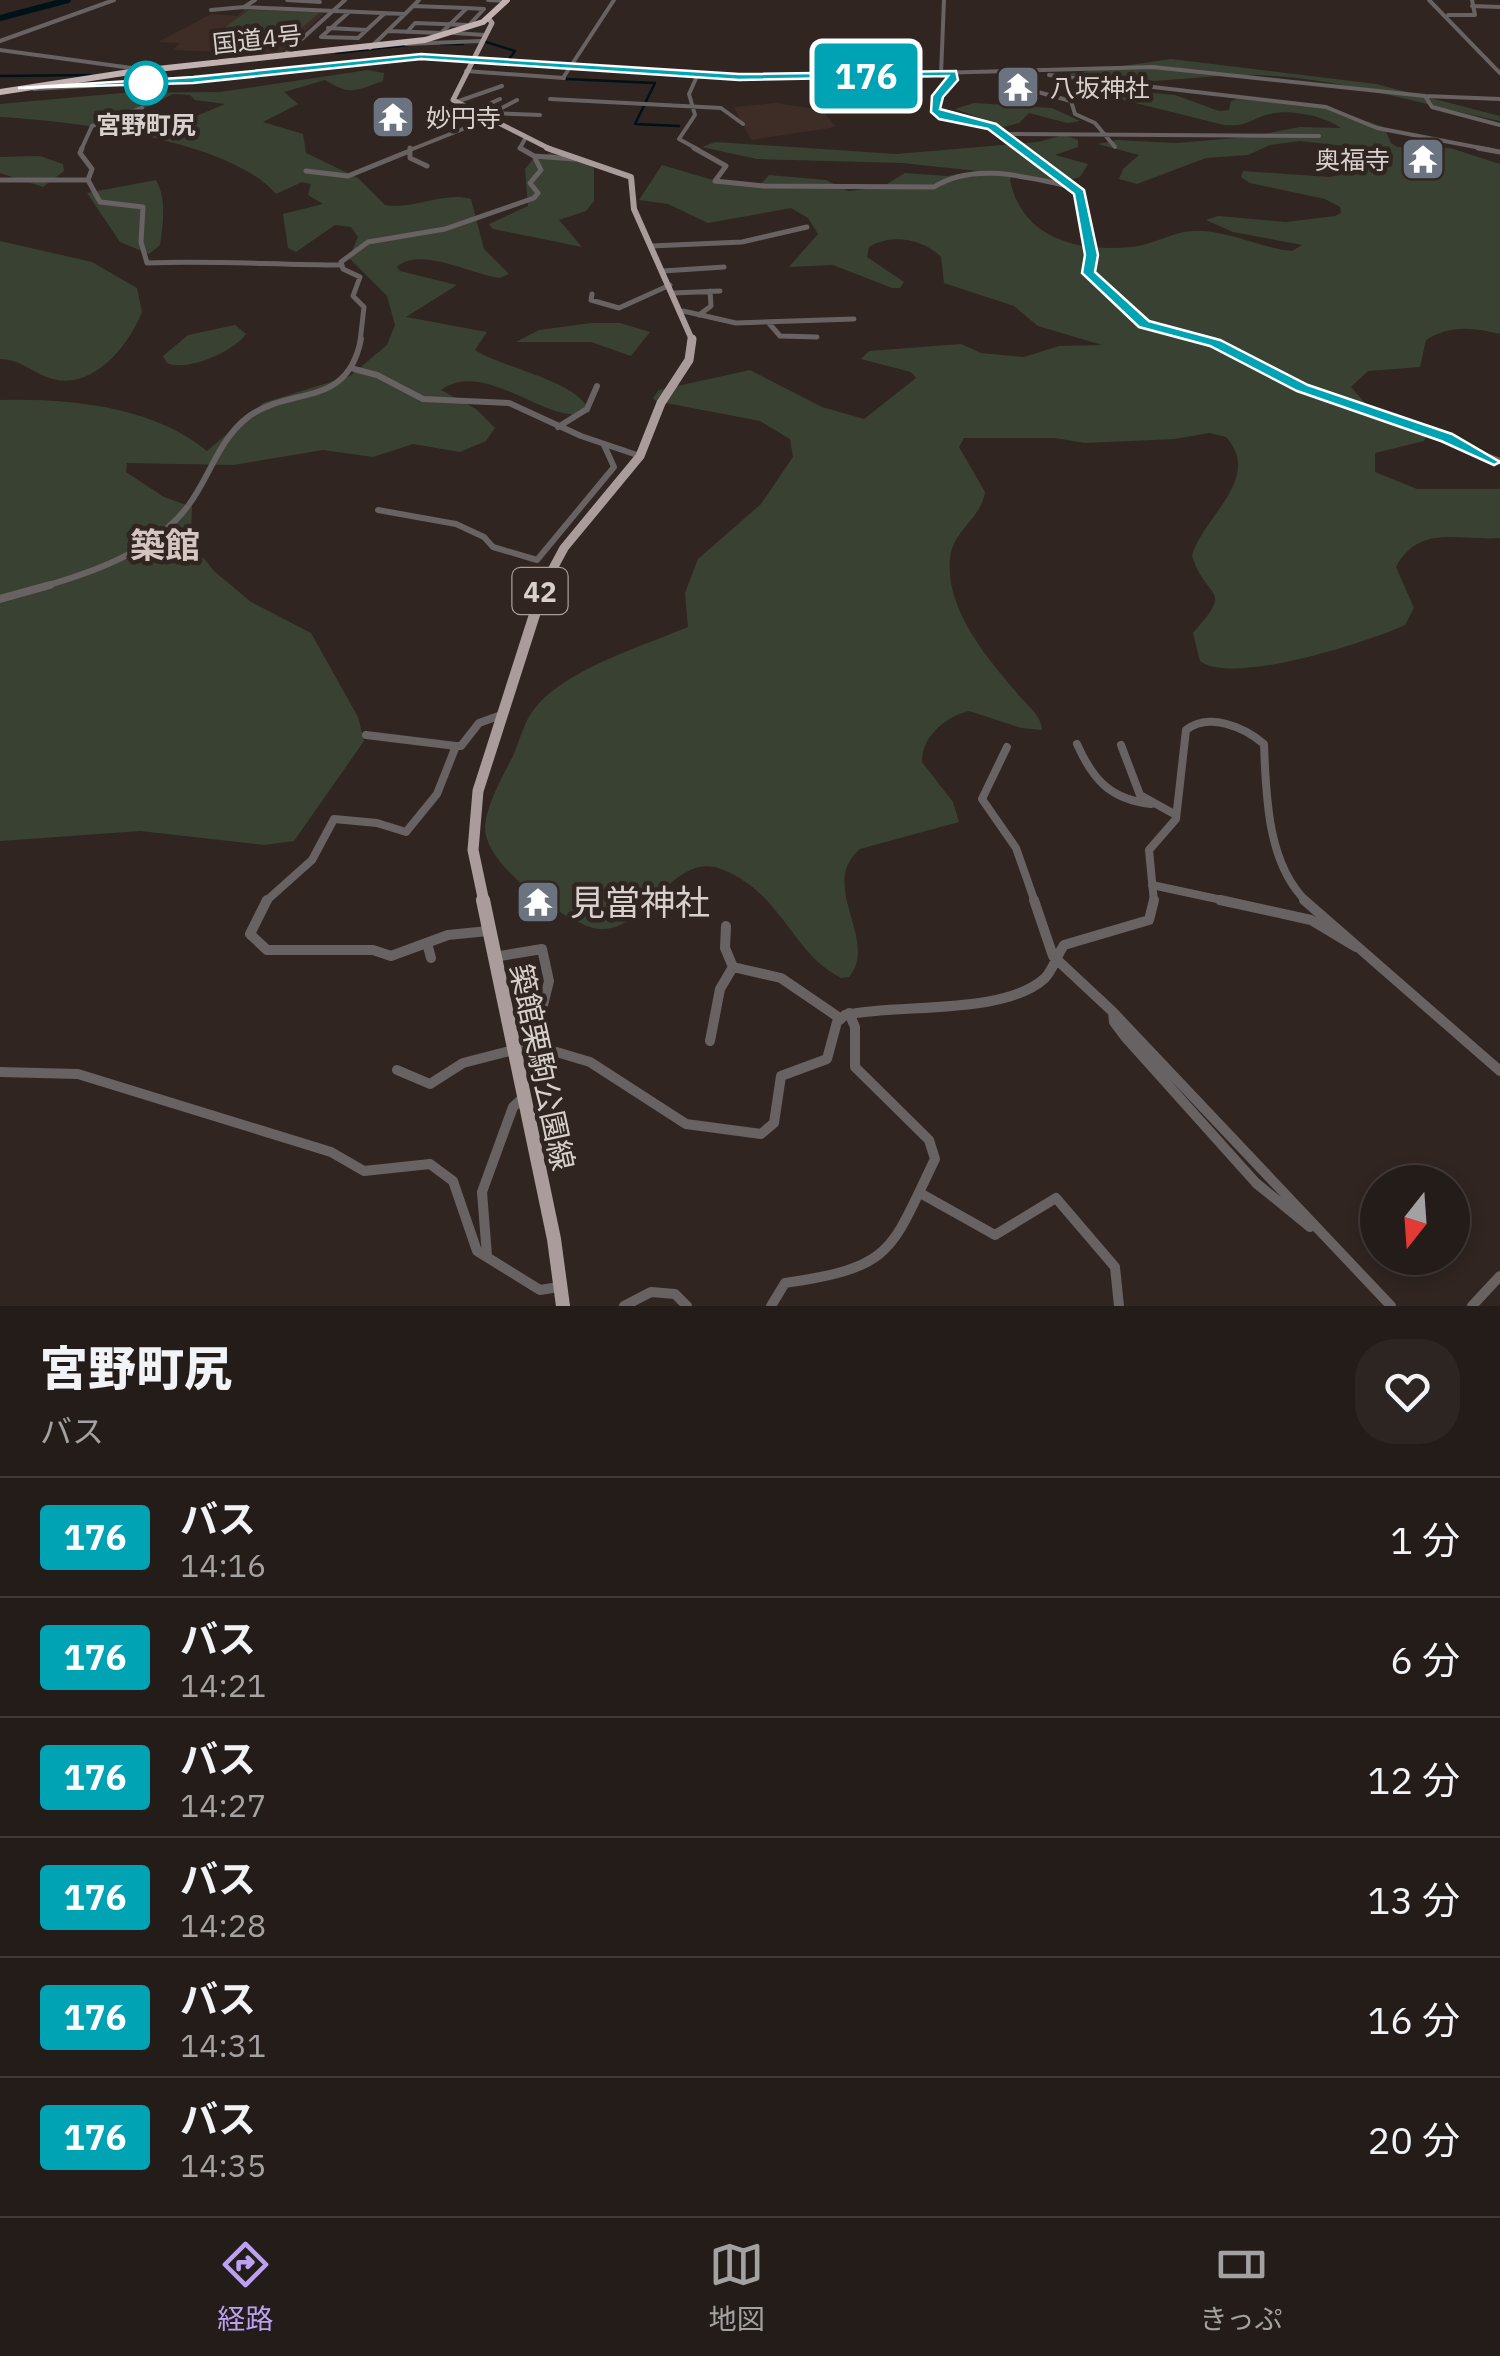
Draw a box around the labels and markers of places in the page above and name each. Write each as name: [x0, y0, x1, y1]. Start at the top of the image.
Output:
marker: 宮野町尻: [125, 62, 167, 104]
temple icon: 八坂神社: [995, 64, 1041, 110]
place label: 八坂神社: [1050, 71, 1150, 104]
temple icon: 妙円寺: [370, 94, 416, 140]
place label: 妙円寺: [426, 101, 501, 134]
place label: 宮野町尻: [96, 108, 196, 141]
temple icon: 奥福寺: [1400, 136, 1446, 182]
place label: 奥福寺: [1315, 143, 1390, 176]
temple icon: 見當神社: [515, 879, 561, 925]
place label: 見當神社: [570, 879, 710, 925]

